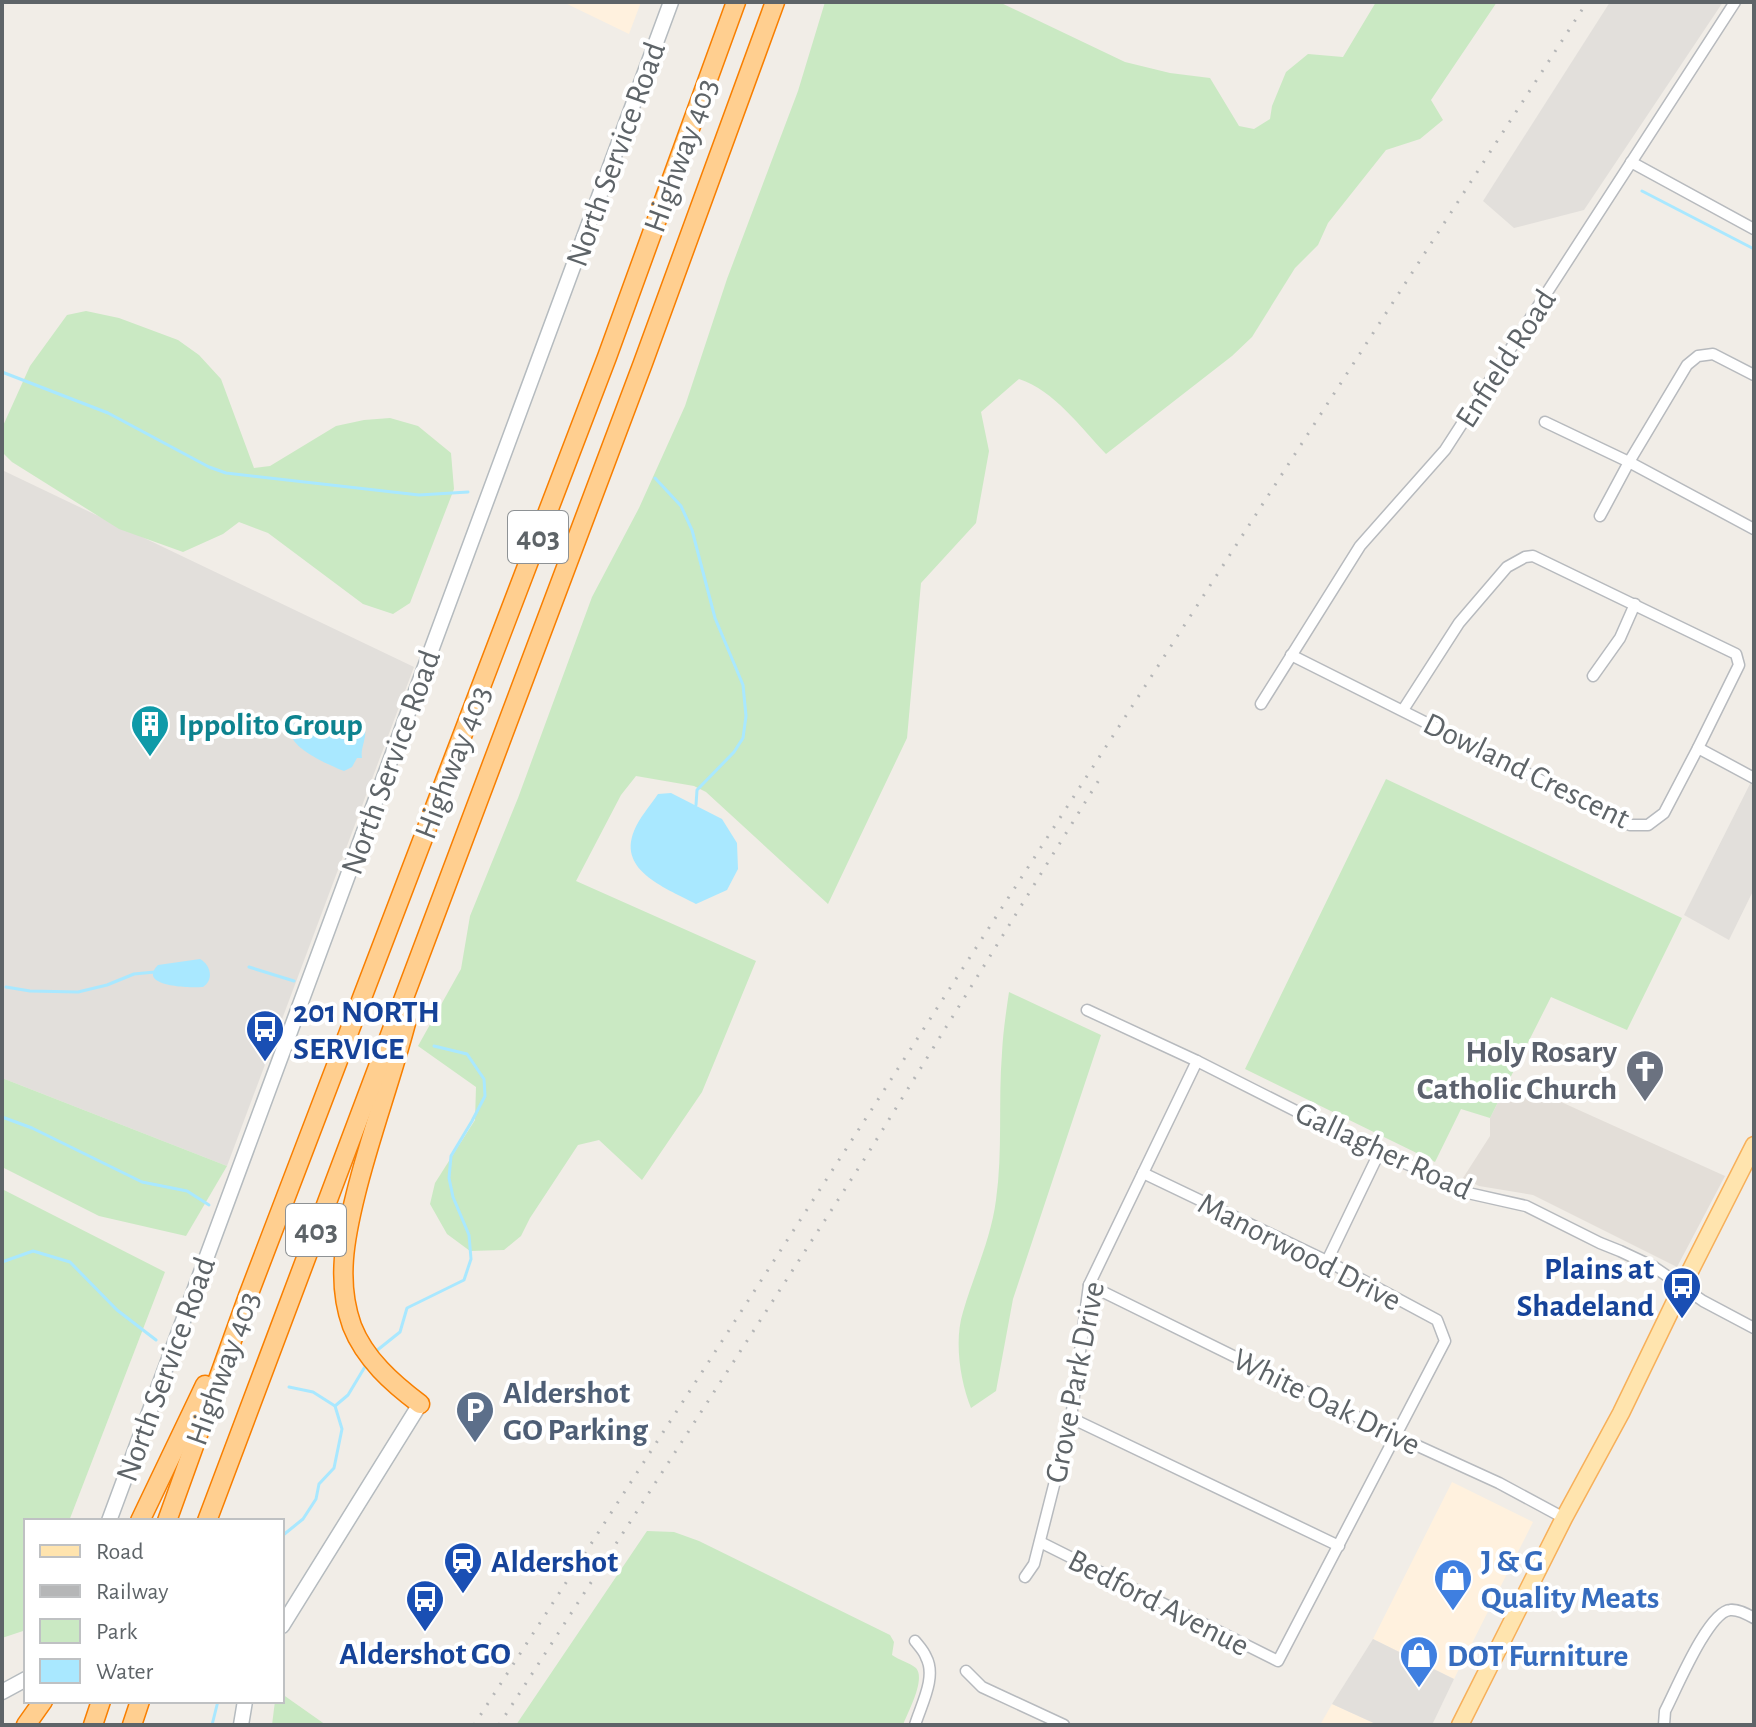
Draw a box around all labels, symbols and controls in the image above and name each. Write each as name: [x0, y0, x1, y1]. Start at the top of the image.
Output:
street label: North Service Road: [560, 38, 671, 271]
street label: Highway 403: [638, 74, 724, 237]
street label: Enfield Road: [1450, 284, 1562, 433]
road number: 403: [508, 511, 568, 563]
street label: North Service Road: [335, 646, 446, 879]
street label: Highway 403: [409, 681, 497, 843]
building icon: Ippolito Group: [129, 703, 171, 758]
street label: Dowland Crescent: [1418, 707, 1635, 835]
place label: Ippolito Group: [178, 709, 363, 741]
place label: 201 NORTH SERVICE: [293, 996, 440, 1065]
bus stop icon: 201 NORTH SERVICE: [244, 1008, 286, 1063]
place label: Holy Rosary Catholic Church: [1417, 1036, 1618, 1105]
church icon: Holy Rosary Catholic Church: [1624, 1048, 1666, 1103]
street label: Gallagher Road: [1290, 1096, 1477, 1206]
street label: Manorwood Drive: [1193, 1187, 1406, 1317]
road number: 403: [286, 1204, 346, 1256]
street label: North Service Road: [110, 1253, 221, 1486]
place label: Plains at Shadeland: [1517, 1253, 1654, 1322]
bus stop icon: Plains at Shadeland: [1661, 1265, 1703, 1320]
street label: Grove Park Drive: [1040, 1279, 1110, 1486]
street label: Highway 403: [180, 1287, 266, 1450]
street label: White Oak Drive: [1228, 1343, 1425, 1461]
place label: Aldershot GO Parking: [503, 1377, 649, 1446]
parking icon: Aldershot GO Parking: [454, 1389, 496, 1444]
legend: [24, 1519, 284, 1703]
text: Road: [96, 1540, 144, 1564]
station icon: Aldershot: [442, 1540, 484, 1595]
street label: Bedford Avenue: [1063, 1544, 1254, 1662]
place label: J & G Quality Meats: [1481, 1545, 1659, 1615]
place label: Aldershot: [491, 1546, 618, 1578]
shop icon: J & G Quality Meats: [1432, 1557, 1474, 1612]
bus stop icon: Aldershot GO: [404, 1578, 446, 1633]
text: Railway: [96, 1580, 168, 1604]
text: Park: [96, 1620, 137, 1644]
shop icon: DOT Furniture: [1398, 1634, 1440, 1689]
place label: Aldershot GO: [339, 1638, 511, 1670]
place label: DOT Furniture: [1447, 1640, 1628, 1672]
text: Water: [96, 1660, 154, 1684]

